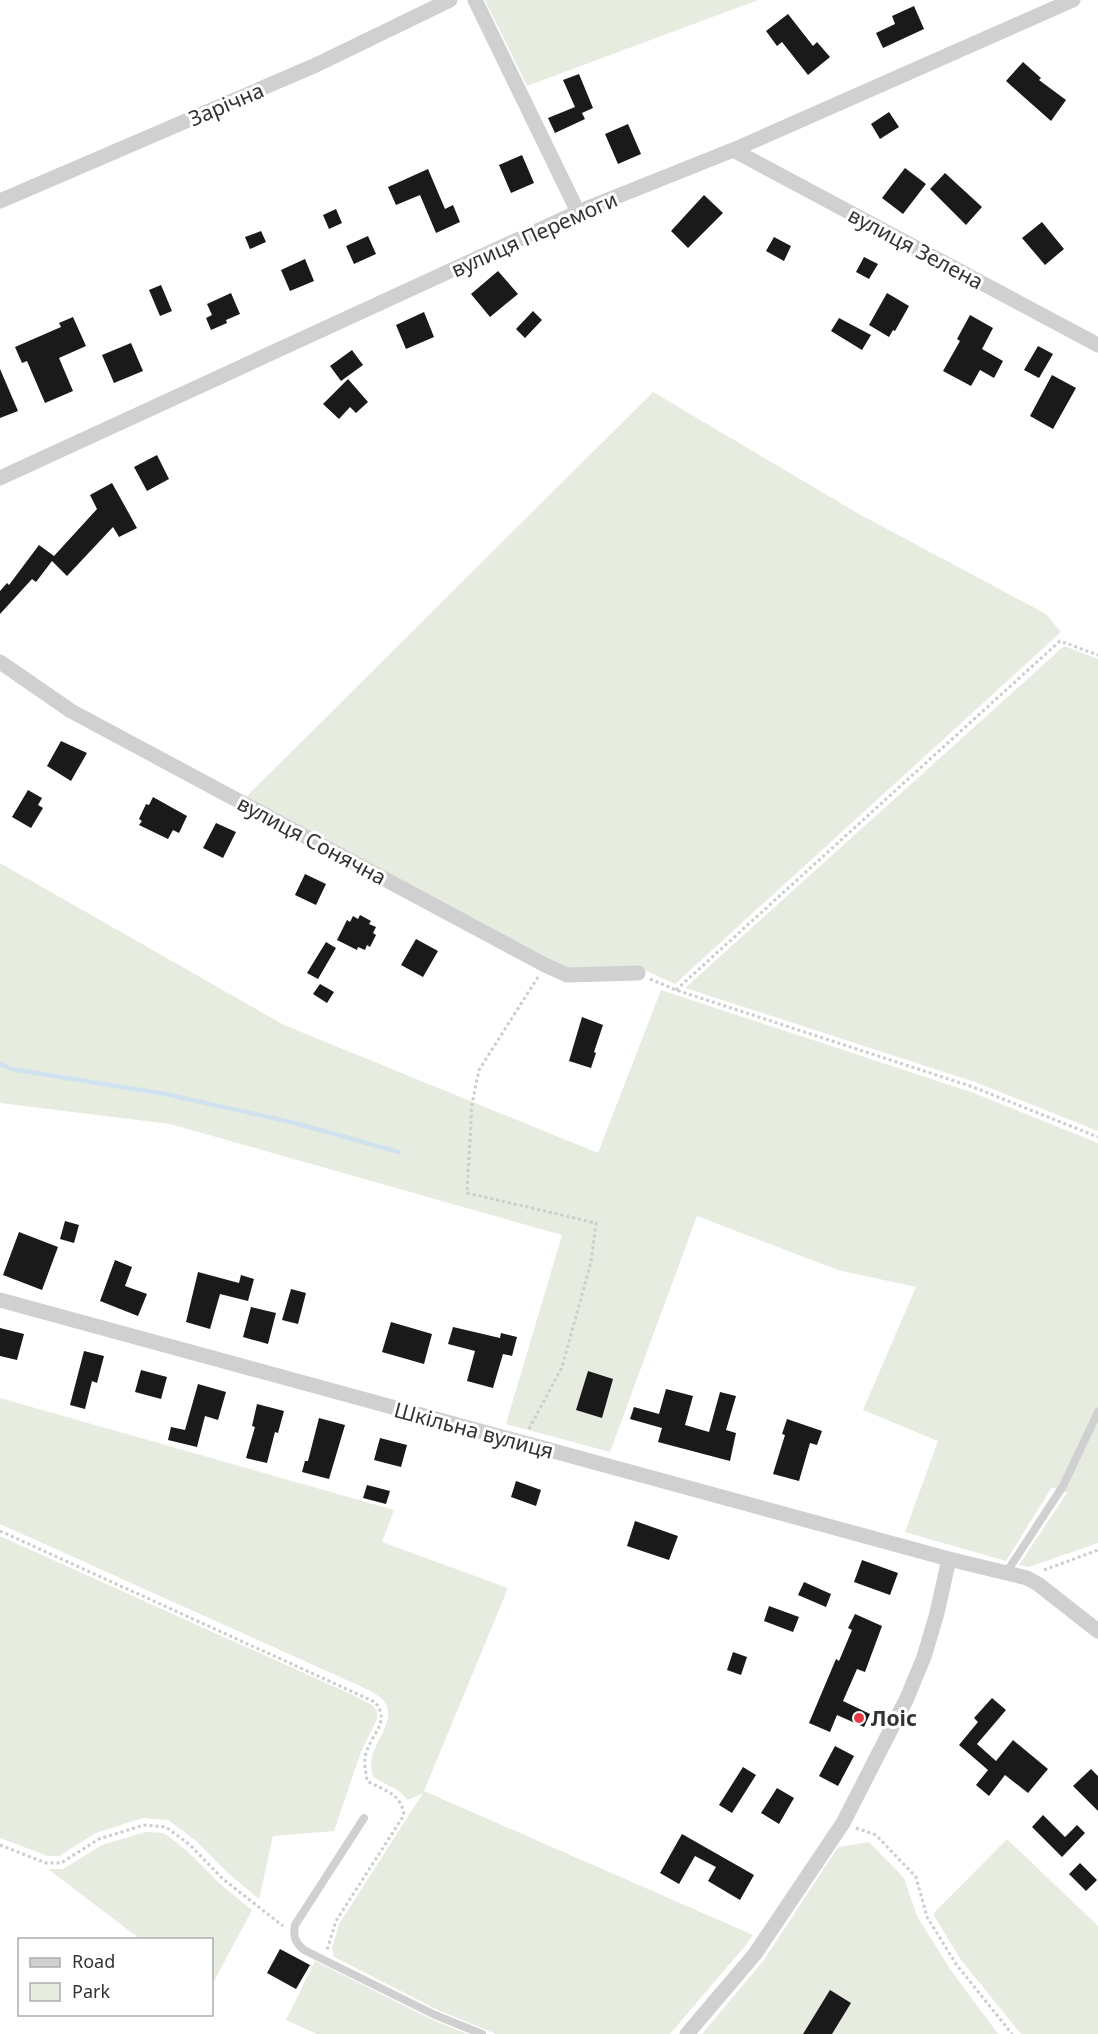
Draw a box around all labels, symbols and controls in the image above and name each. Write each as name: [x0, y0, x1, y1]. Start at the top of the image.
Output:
street label: Зарічна: [184, 76, 268, 132]
street label: вулиця Перемоги: [446, 185, 622, 283]
street label: вулиця Зелена: [844, 201, 988, 295]
street label: вулиця Сонячна: [233, 789, 391, 891]
street label: Шкільна вулиця: [391, 1395, 557, 1465]
place label: Лоіс: [871, 1704, 917, 1732]
marker: Лоіс: [852, 1711, 866, 1725]
legend: [18, 1938, 213, 2016]
text: Road: [72, 1949, 115, 1973]
text: Park: [72, 1979, 110, 2003]

